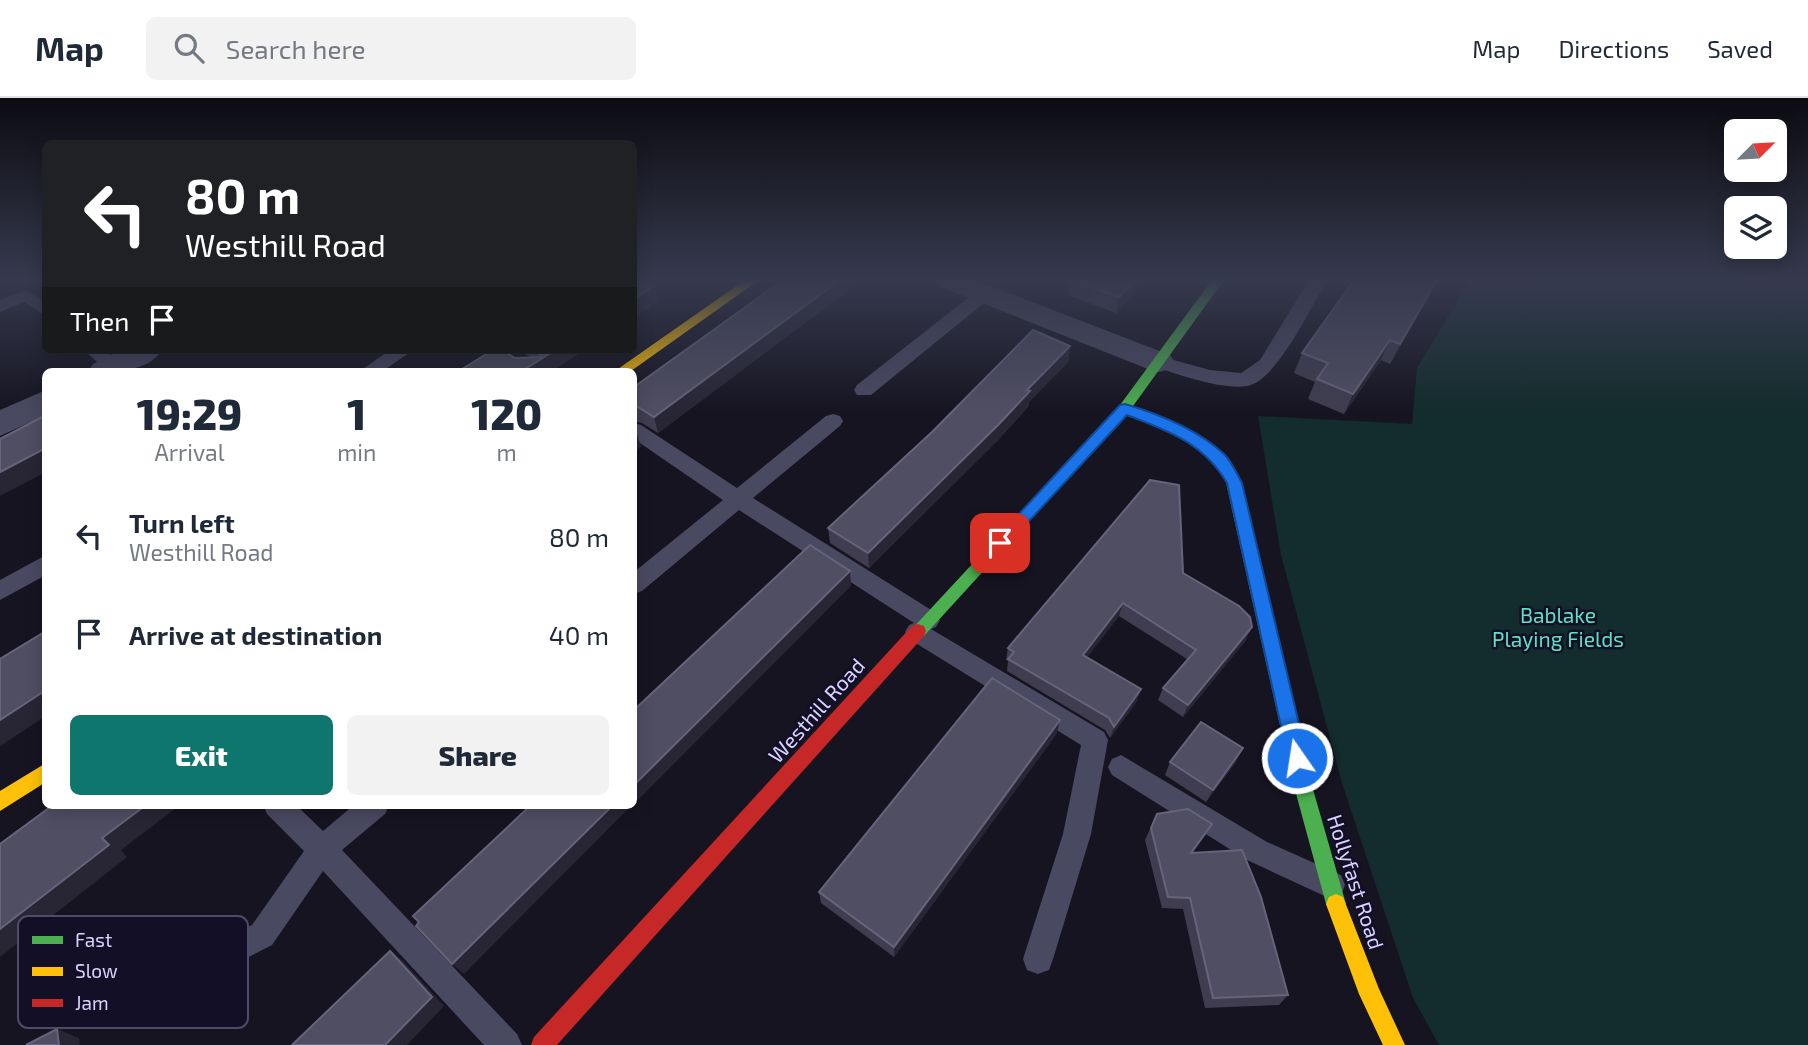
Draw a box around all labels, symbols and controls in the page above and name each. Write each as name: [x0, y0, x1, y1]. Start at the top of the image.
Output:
search box: [146, 17, 636, 80]
text: Map: [35, 28, 104, 68]
icon: search: [170, 29, 208, 67]
text: Search here: [226, 33, 365, 64]
text: Map: [1472, 34, 1520, 63]
text: Directions: [1558, 34, 1669, 63]
text: Saved: [1707, 34, 1773, 63]
north arrow: [1724, 119, 1787, 182]
map controls: [1724, 119, 1787, 259]
text: 80 m: [185, 165, 300, 224]
icon: left: [70, 168, 161, 259]
button: layers: [1724, 196, 1787, 259]
text: Westhill Road: [185, 225, 386, 263]
icon: arrive: [143, 301, 181, 339]
text: Then: [70, 305, 129, 336]
text: 19:29: [137, 388, 242, 438]
text: 1: [347, 388, 366, 438]
text: 120: [471, 388, 542, 438]
text: Arrival: [155, 438, 225, 466]
text: min: [337, 438, 376, 466]
text: m: [497, 438, 517, 466]
text: Turn left: [129, 507, 235, 538]
pin: [970, 513, 1030, 573]
icon: left: [70, 517, 108, 555]
text: 80 m: [549, 521, 609, 552]
icon: arrive: [981, 524, 1019, 562]
text: Westhill Road: [129, 538, 273, 566]
park label: Bablake Playing Fields: [1492, 602, 1624, 651]
icon: arrive: [70, 615, 108, 653]
text: Arrive at destination: [129, 619, 382, 650]
text: 40 m: [549, 619, 609, 650]
street label: Westhill Road: [762, 653, 869, 767]
button: Exit: [70, 715, 333, 795]
button: Share: [347, 715, 609, 795]
position arrow: [1260, 721, 1334, 795]
street label: Hollyfast Road: [1323, 811, 1390, 952]
legend: [18, 916, 248, 1028]
text: Fast: [75, 928, 112, 951]
text: Slow: [75, 959, 118, 982]
text: Jam: [75, 991, 109, 1014]

